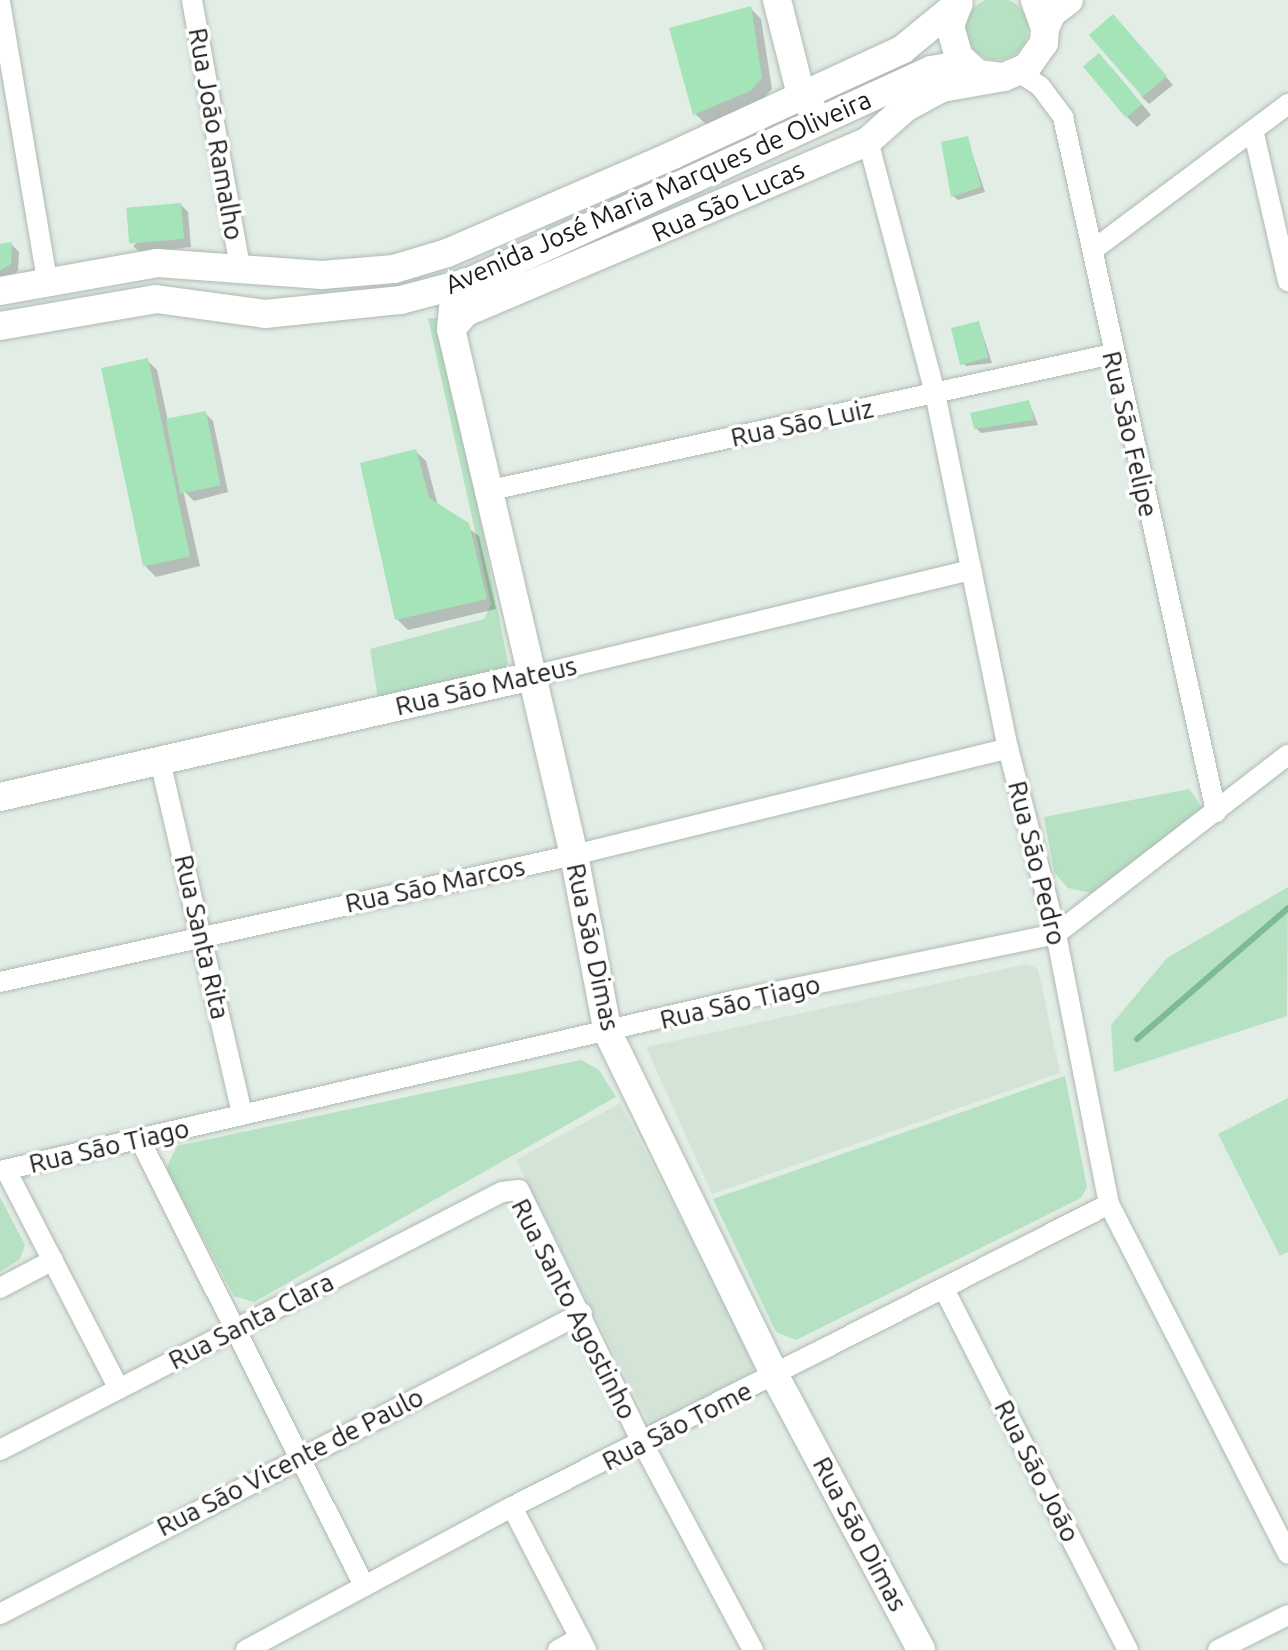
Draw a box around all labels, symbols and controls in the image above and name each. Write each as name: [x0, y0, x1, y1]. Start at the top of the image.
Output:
street label: Rua João Ramalho: [182, 25, 250, 243]
street label: Avenida José Maria Marques de Oliveira: [440, 84, 876, 300]
street label: Rua São Lucas: [647, 154, 809, 248]
street label: Rua São Felipe: [1096, 348, 1164, 520]
street label: Rua São Luiz: [728, 393, 876, 453]
street label: Rua São Mateus: [392, 650, 580, 722]
street label: Rua São Pedro: [1002, 778, 1072, 948]
street label: Rua São Marcos: [342, 851, 528, 919]
street label: Rua Santa Rita: [168, 852, 236, 1022]
street label: Rua São Dimas: [560, 860, 626, 1034]
street label: Rua São Tiago: [657, 968, 823, 1036]
street label: Rua São Tiago: [26, 1112, 192, 1180]
street label: Rua Santo Agostinho: [505, 1194, 643, 1424]
street label: Rua Santa Clara: [163, 1266, 339, 1376]
street label: Rua São Tome: [597, 1375, 757, 1477]
street label: Rua São Vicente de Paulo: [152, 1381, 428, 1543]
street label: Rua São João: [988, 1395, 1086, 1547]
street label: Rua São Dimas: [806, 1451, 914, 1617]

